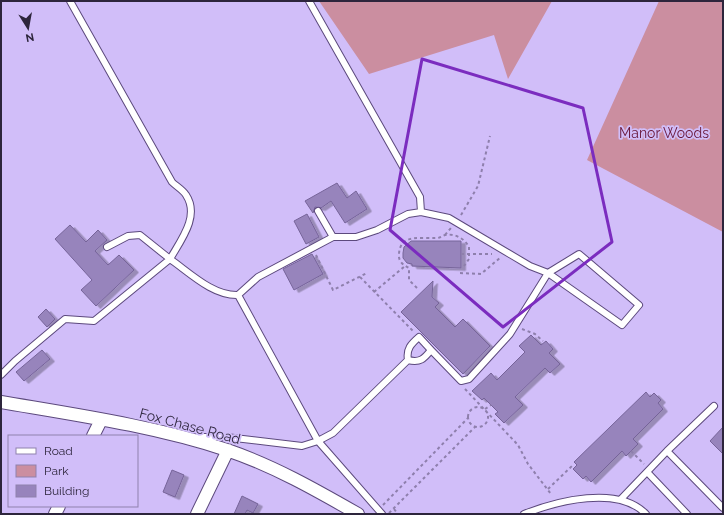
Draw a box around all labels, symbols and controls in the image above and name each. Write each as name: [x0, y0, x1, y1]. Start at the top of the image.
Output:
north arrow: [8, 8, 48, 48]
text: N: [24, 30, 35, 45]
park label: Manor Woods: [619, 125, 709, 141]
street label: Fox Chase Road: [138, 405, 242, 447]
legend: [8, 435, 138, 507]
text: Road: [44, 444, 73, 458]
text: Park: [44, 464, 69, 478]
text: Building: [44, 484, 90, 498]

